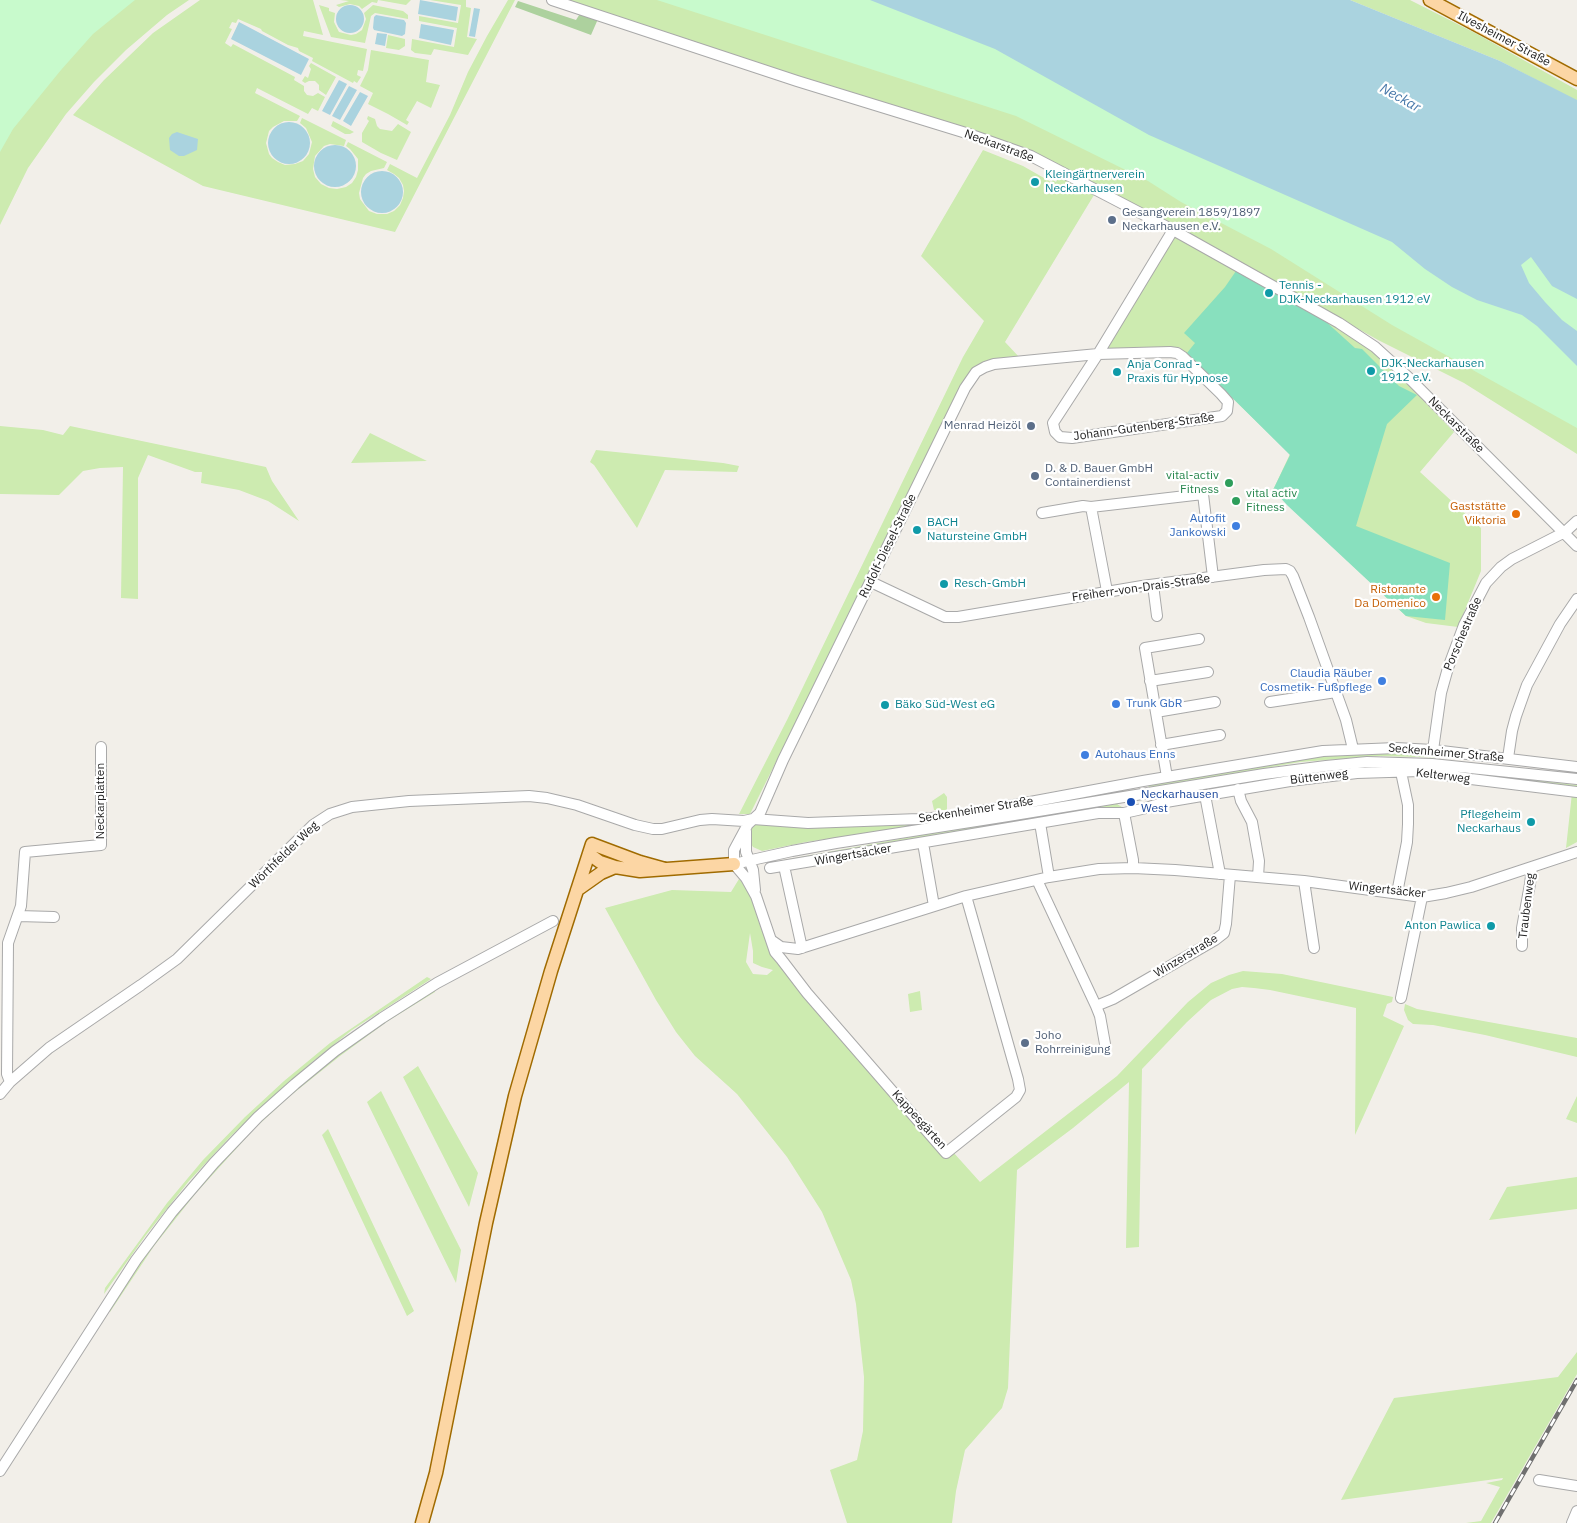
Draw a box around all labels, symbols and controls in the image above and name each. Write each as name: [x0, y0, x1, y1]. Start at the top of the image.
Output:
street label: Ilvesheimer Straße: [1455, 8, 1553, 70]
water label: Neckar: [1377, 80, 1423, 116]
street label: Neckarstraße: [962, 127, 1036, 165]
place label: Kleingärtnerverein Neckarhausen: [1045, 168, 1145, 196]
marker: Kleingärtnerverein Neckarhausen: [1029, 176, 1041, 188]
place label: Gesangverein 1859/1897 Neckarhausen e.V.: [1122, 206, 1261, 234]
marker: Gesangverein 1859/1897 Neckarhausen e.V.: [1106, 214, 1118, 226]
place label: Tennis - DJK-Neckarhausen 1912 eV: [1279, 279, 1430, 307]
marker: Tennis - DJK-Neckarhausen 1912 eV: [1263, 287, 1275, 299]
place label: DJK-Neckarhausen 1912 e.V.: [1381, 357, 1484, 385]
place label: Anja Conrad - Praxis für Hypnose: [1127, 358, 1228, 386]
marker: DJK-Neckarhausen 1912 e.V.: [1365, 365, 1377, 377]
marker: Anja Conrad - Praxis für Hypnose: [1111, 366, 1123, 378]
street label: Neckarstraße: [1425, 394, 1487, 456]
street label: Johann-Gutenberg-Straße: [1073, 410, 1215, 444]
place label: Menrad Heizöl: [944, 419, 1021, 433]
marker: Menrad Heizöl: [1025, 420, 1037, 432]
place label: D. & D. Bauer GmbH Containerdienst: [1045, 462, 1153, 490]
place label: vital-activ Fitness: [1166, 469, 1219, 497]
marker: D. & D. Bauer GmbH Containerdienst: [1029, 470, 1041, 482]
marker: vital-activ Fitness: [1223, 477, 1235, 489]
place label: vital activ Fitness: [1246, 487, 1297, 515]
street label: Rudolf-Diesel-Straße: [857, 492, 919, 600]
marker: vital activ Fitness: [1230, 495, 1242, 507]
place label: Gaststätte Viktoria: [1450, 500, 1506, 528]
marker: Gaststätte Viktoria: [1510, 508, 1522, 520]
place label: Autofit Jankowski: [1170, 512, 1226, 540]
place label: BACH Natursteine GmbH: [927, 516, 1027, 544]
marker: Autofit Jankowski: [1230, 520, 1242, 532]
marker: BACH Natursteine GmbH: [911, 524, 923, 536]
street label: Freiherr-von-Drais-Straße: [1071, 571, 1211, 605]
place label: Resch-GmbH: [954, 577, 1026, 591]
marker: Resch-GmbH: [938, 578, 950, 590]
place label: Ristorante Da Domenico: [1354, 583, 1426, 611]
marker: Ristorante Da Domenico: [1430, 591, 1442, 603]
street label: Porschestraße: [1441, 595, 1485, 673]
place label: Claudia Räuber Cosmetik- Fußpflege: [1260, 667, 1372, 695]
marker: Claudia Räuber Cosmetik- Fußpflege: [1376, 675, 1388, 687]
place label: Trunk GbR: [1126, 697, 1182, 711]
place label: Bäko Süd-West eG: [895, 698, 995, 712]
marker: Trunk GbR: [1110, 698, 1122, 710]
marker: Bäko Süd-West eG: [879, 699, 891, 711]
street label: Seckenheimer Straße: [1388, 741, 1504, 765]
place label: Autohaus Enns: [1095, 748, 1176, 762]
marker: Autohaus Enns: [1079, 749, 1091, 761]
street label: Neckarplatten: [94, 763, 108, 839]
street label: Büttenweg: [1289, 766, 1349, 788]
street label: Kelterweg: [1415, 766, 1471, 786]
place label: Neckarhausen West: [1141, 788, 1218, 816]
street label: Seckenheimer Straße: [918, 794, 1034, 826]
marker: Neckarhausen West: [1125, 796, 1137, 808]
place label: Pflegeheim Neckarhaus: [1457, 808, 1521, 836]
marker: Pflegeheim Neckarhaus: [1525, 816, 1537, 828]
street label: Wörthfelder Weg: [246, 818, 322, 892]
street label: Wingertsäcker: [814, 841, 892, 869]
street label: Traubenweg: [1516, 872, 1538, 940]
street label: Wingertsäcker: [1348, 879, 1426, 901]
place label: Anton Pawlica: [1405, 919, 1481, 933]
marker: Anton Pawlica: [1485, 920, 1497, 932]
street label: Winzerstraße: [1151, 931, 1221, 981]
place label: Joho Rohrreinigung: [1035, 1029, 1110, 1057]
marker: Joho Rohrreinigung: [1019, 1037, 1031, 1049]
street label: Kappesgärten: [889, 1087, 949, 1153]

